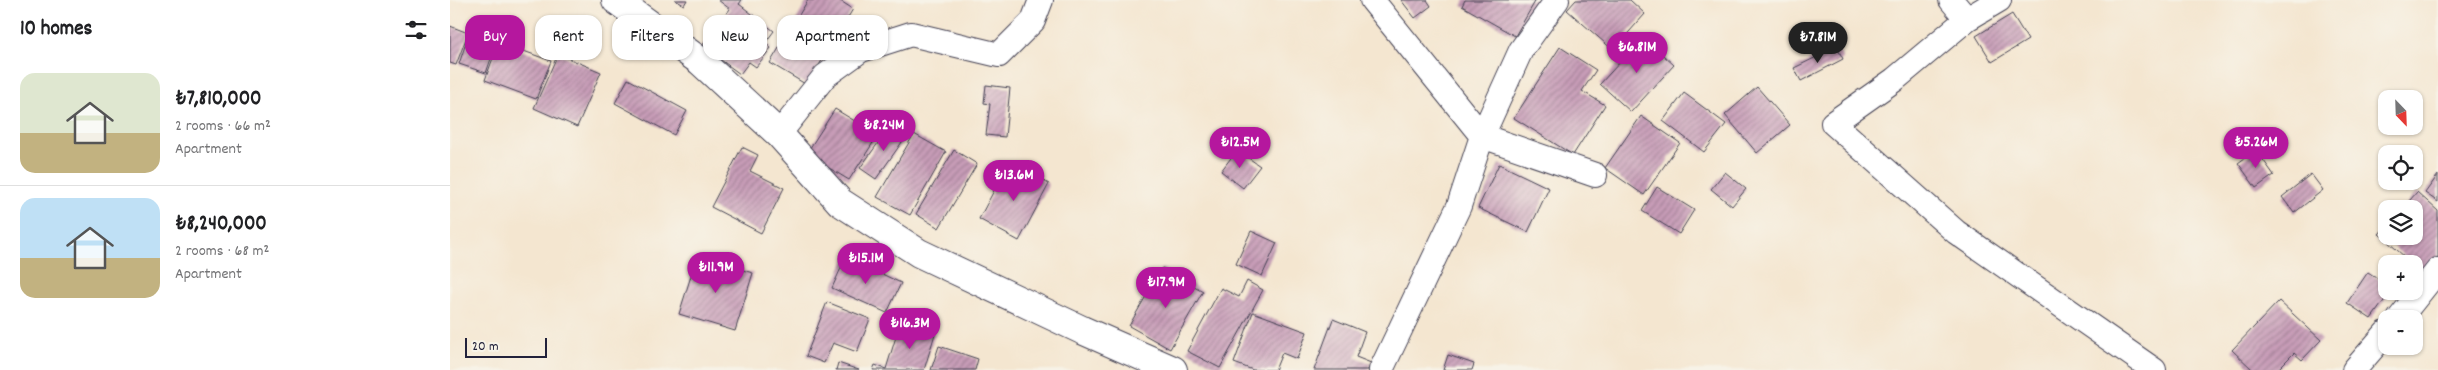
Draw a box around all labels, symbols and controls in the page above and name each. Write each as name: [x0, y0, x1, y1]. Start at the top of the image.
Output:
text: 10 homes: [20, 15, 92, 45]
chip: Buy: [465, 15, 525, 60]
chip: Rent: [535, 15, 602, 60]
chip: Filters: [612, 15, 693, 60]
chip: New: [703, 15, 767, 60]
chip: Apartment: [777, 15, 888, 60]
icon: filters: [402, 16, 430, 44]
pin: ₺7.81M: [1777, 22, 1859, 64]
text: ₺7.81M: [1800, 26, 1837, 49]
pin: ₺6.81M: [1596, 32, 1678, 74]
text: ₺6.81M: [1618, 36, 1656, 59]
text: ₺7,810,000: [175, 85, 262, 115]
north arrow: [2378, 90, 2422, 135]
map controls: [2378, 90, 2423, 355]
icon: home: [60, 93, 120, 153]
pin: ₺8.24M: [843, 110, 925, 152]
text: ₺8.24M: [864, 114, 905, 137]
text: 2 rooms · 66 m²: [175, 115, 271, 138]
pin: ₺12.5M: [1199, 126, 1281, 169]
pin: ₺5.26M: [2215, 126, 2297, 169]
text: ₺12.5M: [1221, 131, 1259, 154]
text: ₺5.26M: [2234, 131, 2278, 154]
text: Apartment: [175, 138, 242, 161]
button: locate: [2378, 145, 2423, 190]
pin: ₺13.6M: [973, 160, 1055, 202]
text: ₺13.6M: [994, 164, 1034, 187]
button: layers: [2378, 200, 2423, 245]
text: ₺8,240,000: [175, 210, 267, 240]
icon: home: [60, 218, 120, 278]
text: 2 rooms · 68 m²: [175, 240, 269, 263]
pin: ₺15.1M: [825, 242, 907, 285]
text: ₺15.1M: [848, 247, 884, 270]
pin: ₺11.9M: [675, 252, 757, 294]
button: +: [2378, 255, 2423, 300]
text: ₺11.9M: [698, 256, 734, 279]
text: Apartment: [175, 263, 242, 286]
pin: ₺17.9M: [1125, 266, 1207, 309]
text: ₺17.9M: [1147, 271, 1185, 294]
pin: ₺16.3M: [869, 308, 951, 350]
button: −: [2378, 310, 2423, 355]
text: ₺16.3M: [890, 312, 930, 335]
scale bar: [465, 335, 548, 358]
text: 20 m: [472, 337, 499, 357]

